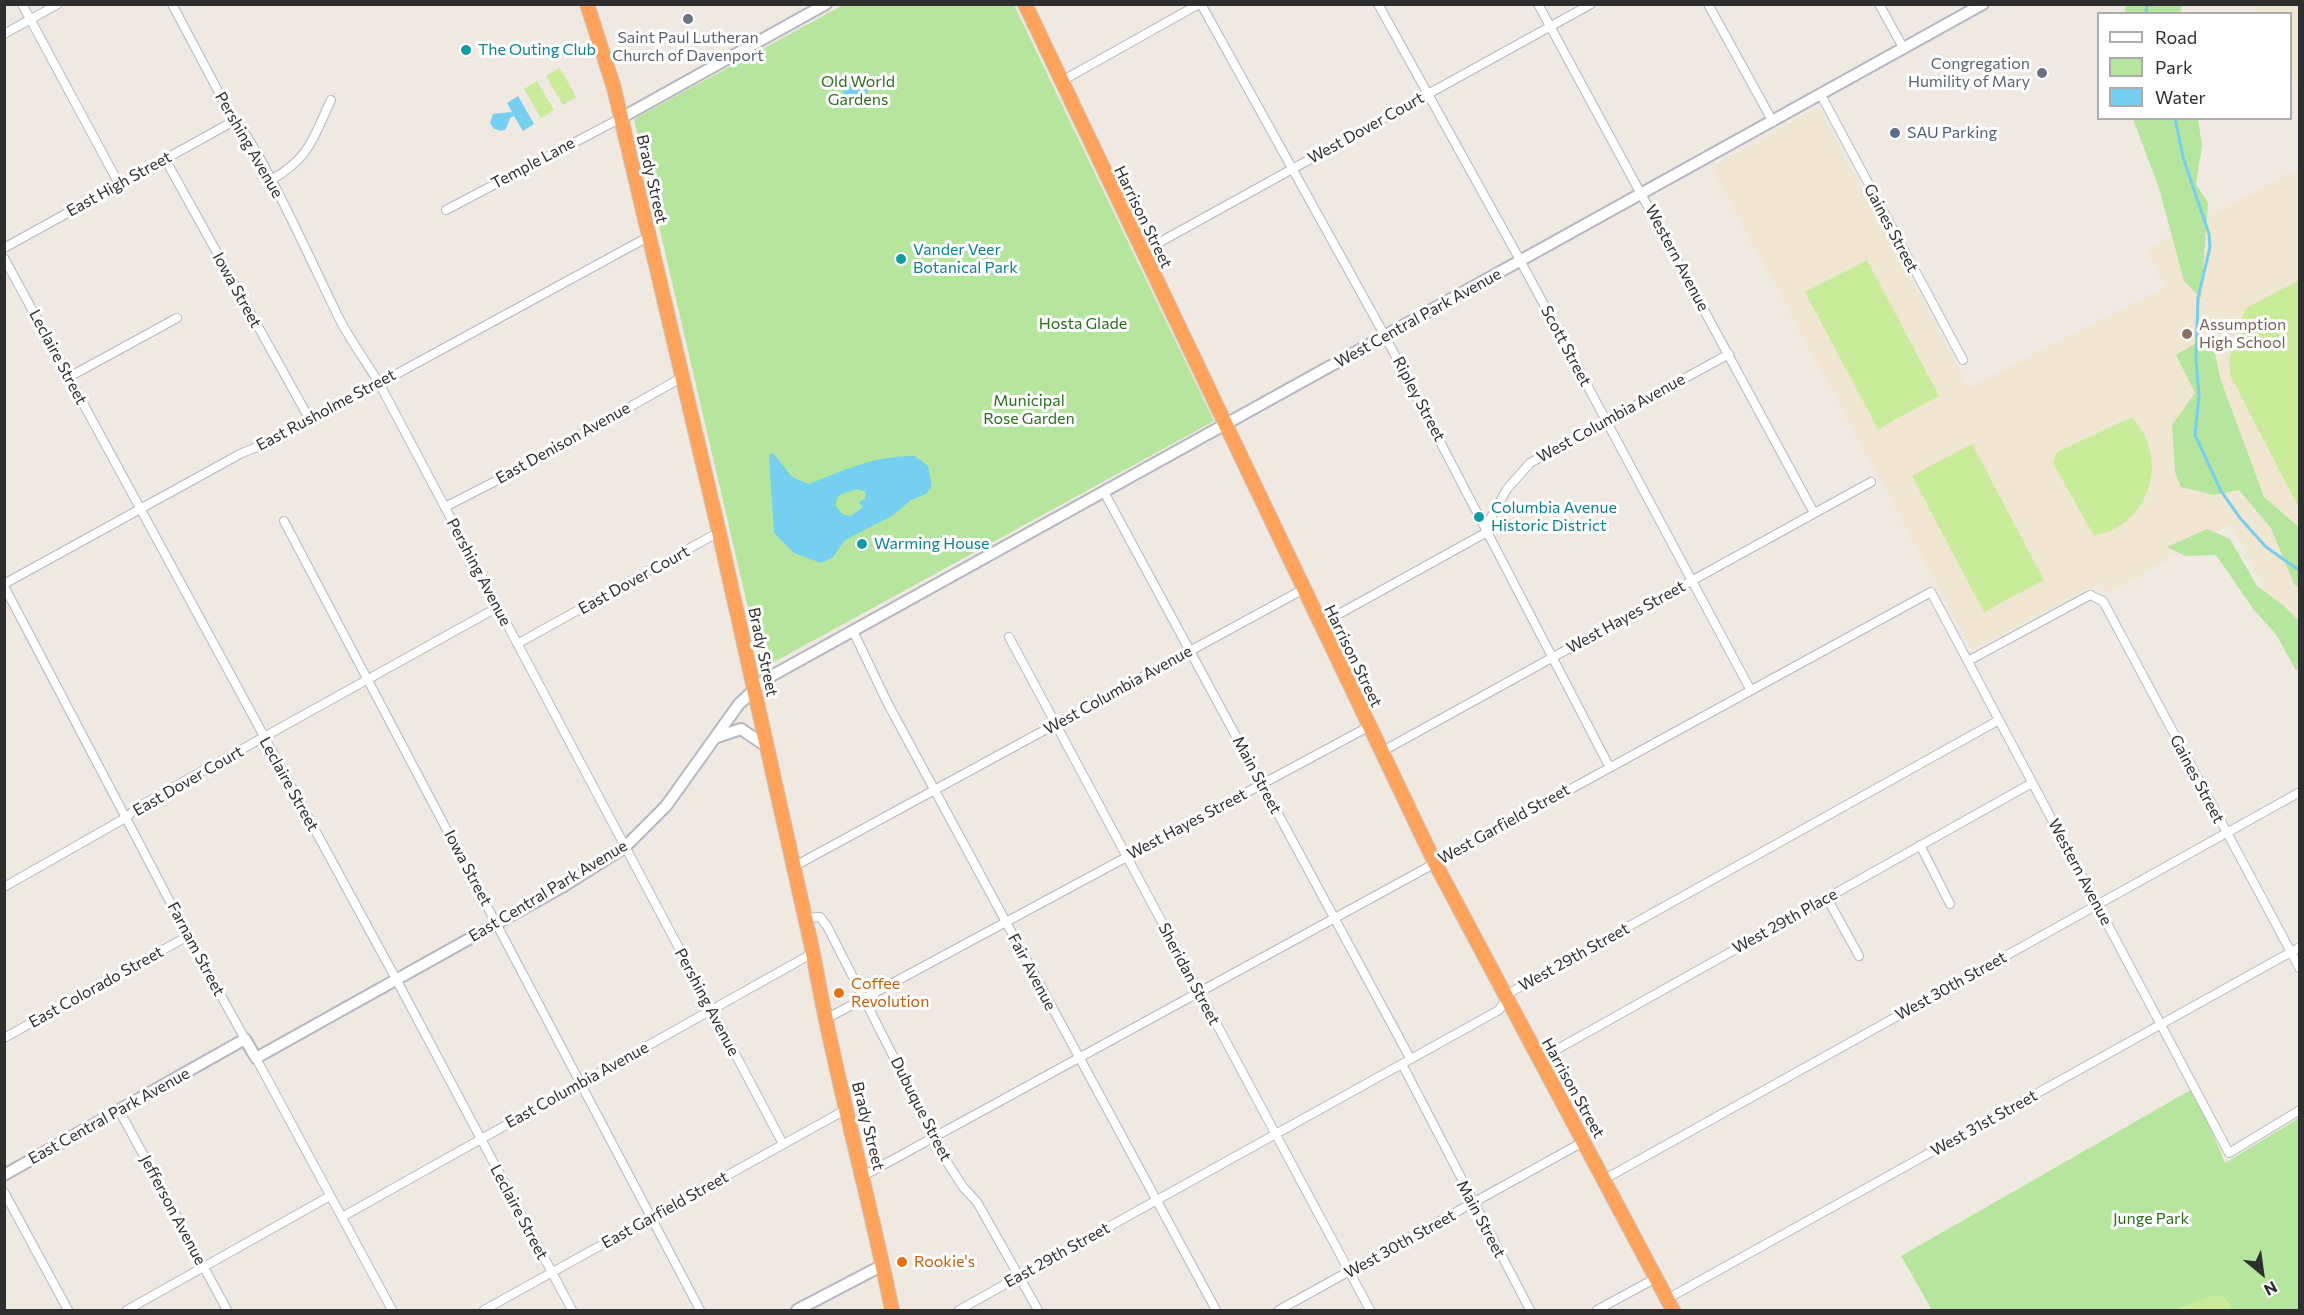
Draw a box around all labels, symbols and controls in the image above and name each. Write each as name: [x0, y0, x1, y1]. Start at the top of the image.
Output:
marker: Saint Paul Lutheran Church of Davenport: [681, 12, 695, 26]
legend: [2097, 12, 2292, 120]
text: Road: [2155, 26, 2197, 48]
place label: Saint Paul Lutheran Church of Davenport: [612, 28, 764, 66]
place label: The Outing Club: [478, 40, 596, 60]
marker: The Outing Club: [459, 43, 473, 57]
place label: Congregation Humility of Mary: [1908, 54, 2030, 92]
text: Park: [2155, 56, 2193, 78]
marker: Congregation Humility of Mary: [2035, 66, 2049, 80]
park label: Old World Gardens: [821, 72, 895, 110]
text: Water: [2155, 86, 2206, 108]
street label: West Dover Court: [1305, 88, 1427, 168]
street label: Pershing Avenue: [211, 89, 287, 201]
place label: SAU Parking: [1907, 123, 1997, 143]
marker: SAU Parking: [1888, 126, 1902, 140]
street label: Temple Lane: [488, 133, 578, 193]
street label: Brady Street: [632, 133, 672, 225]
street label: East High Street: [63, 147, 175, 221]
street label: Harrison Street: [1110, 163, 1176, 271]
street label: Gaines Street: [1860, 181, 1922, 275]
street label: Western Avenue: [1641, 202, 1713, 314]
place label: Vander Veer Botanical Park: [913, 240, 1018, 278]
street label: Iowa Street: [208, 249, 266, 331]
marker: Vander Veer Botanical Park: [894, 252, 908, 266]
street label: West Central Park Avenue: [1331, 264, 1505, 372]
street label: Scott Street: [1537, 303, 1595, 389]
street label: Leclaire Street: [25, 306, 91, 408]
park label: Hosta Glade: [1039, 314, 1127, 334]
place label: Assumption High School: [2199, 315, 2286, 353]
marker: Assumption High School: [2180, 327, 2194, 341]
street label: Ripley Street: [1389, 353, 1449, 445]
street label: East Rusholme Street: [253, 365, 399, 455]
street label: West Columbia Avenue: [1534, 369, 1688, 467]
park label: Municipal Rose Garden: [983, 391, 1075, 429]
street label: East Denison Avenue: [492, 398, 634, 488]
place label: Columbia Avenue Historic District: [1491, 498, 1617, 536]
marker: Columbia Avenue Historic District: [1472, 510, 1486, 524]
street label: Pershing Avenue: [443, 515, 515, 629]
place label: Warming House: [874, 534, 989, 554]
marker: Warming House: [855, 537, 869, 551]
street label: East Dover Court: [575, 542, 693, 618]
street label: West Hayes Street: [1563, 576, 1689, 658]
street label: Harrison Street: [1320, 602, 1386, 710]
street label: Brady Street: [744, 606, 782, 698]
street label: West Columbia Avenue: [1041, 641, 1195, 739]
street label: Gaines Street: [2166, 732, 2228, 826]
street label: Leclaire Street: [255, 733, 323, 835]
street label: Main Street: [1229, 733, 1285, 817]
street label: East Dover Court: [130, 742, 246, 820]
street label: West Garfield Street: [1435, 780, 1573, 868]
street label: West Hayes Street: [1124, 784, 1250, 864]
street label: Western Avenue: [2044, 816, 2116, 928]
street label: Iowa Street: [440, 827, 496, 909]
street label: East Central Park Avenue: [465, 836, 631, 946]
street label: West 29th Place: [1729, 884, 1841, 958]
street label: Farnam Street: [163, 899, 229, 999]
street label: West 29th Street: [1516, 919, 1632, 995]
street label: Sheridan Street: [1154, 920, 1224, 1028]
street label: Fair Avenue: [1004, 930, 1060, 1014]
street label: East Colorado Street: [26, 942, 166, 1032]
street label: Pershing Avenue: [671, 945, 743, 1059]
street label: West 30th Street: [1892, 948, 2010, 1024]
place label: Coffee Revolution: [851, 974, 929, 1012]
marker: Coffee Revolution: [832, 986, 846, 1000]
street label: Harrison Street: [1538, 1035, 1608, 1141]
street label: East Columbia Avenue: [502, 1038, 652, 1132]
street label: Dubuque Street: [887, 1054, 955, 1164]
street label: East Central Park Avenue: [25, 1064, 193, 1168]
street label: Brady Street: [848, 1080, 888, 1172]
street label: West 31st Street: [1928, 1086, 2040, 1160]
street label: Jefferson Avenue: [136, 1152, 210, 1268]
street label: Leclaire Street: [486, 1161, 552, 1263]
street label: East Garfield Street: [598, 1167, 732, 1253]
street label: Main Street: [1453, 1177, 1509, 1261]
street label: West 30th Street: [1341, 1206, 1459, 1282]
park label: Junge Park: [2113, 1209, 2189, 1229]
street label: East 29th Street: [1001, 1218, 1113, 1292]
north arrow: [2232, 1243, 2292, 1303]
place label: Rookie's: [914, 1252, 975, 1272]
marker: Rookie's: [895, 1255, 909, 1269]
text: N: [2261, 1278, 2281, 1300]

